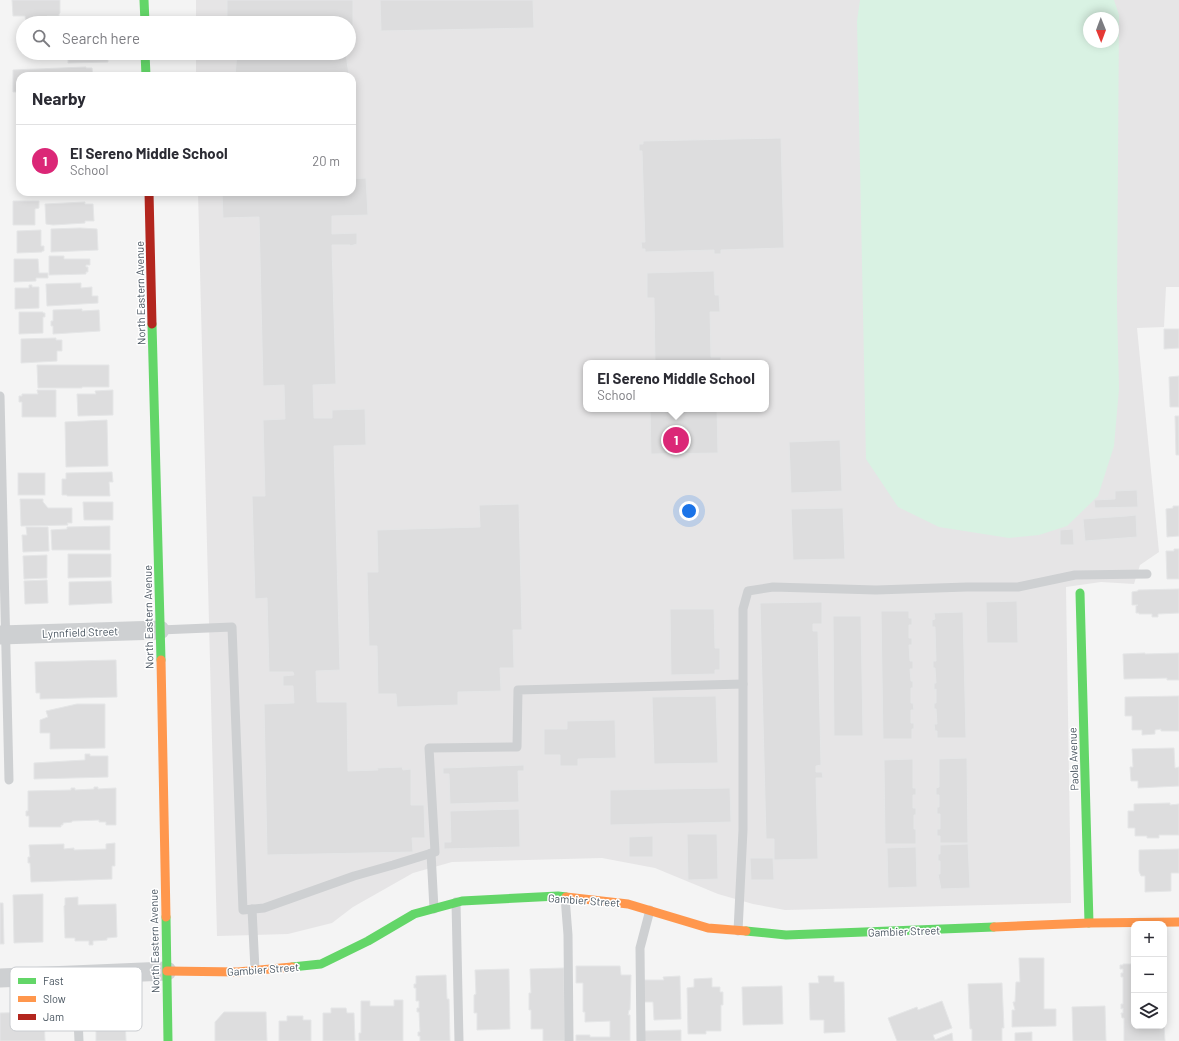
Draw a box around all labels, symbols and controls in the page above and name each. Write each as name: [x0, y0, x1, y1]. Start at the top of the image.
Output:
north arrow: [1083, 12, 1119, 48]
search box: [16, 16, 356, 60]
icon: search: [30, 27, 52, 49]
text: Search here: [62, 29, 140, 47]
text: Nearby: [32, 88, 86, 108]
text: El Sereno Middle School: [70, 144, 228, 162]
text: 1: [43, 153, 47, 169]
text: 20 m: [312, 153, 340, 169]
text: School: [70, 162, 108, 178]
street label: North Eastern Avenue: [133, 241, 147, 345]
popup: [583, 360, 769, 412]
text: El Sereno Middle School: [597, 369, 755, 387]
text: School: [597, 387, 636, 403]
pin: 1: [663, 425, 689, 455]
your location: [679, 501, 699, 521]
street label: North Eastern Avenue: [141, 565, 155, 669]
street label: Lynnfield Street: [42, 624, 118, 640]
street label: Paola Avenue: [1065, 727, 1081, 791]
street label: North Eastern Avenue: [147, 889, 161, 993]
street label: Gambier Street: [547, 891, 621, 909]
map controls: [1131, 921, 1167, 1029]
button: +: [1131, 921, 1167, 957]
street label: Gambier Street: [868, 923, 940, 939]
button: −: [1131, 957, 1167, 993]
street label: Gambier Street: [226, 960, 300, 978]
legend: [10, 967, 142, 1031]
text: Fast: [43, 974, 64, 987]
text: Slow: [43, 992, 66, 1005]
button: layers: [1131, 993, 1167, 1029]
text: Jam: [43, 1010, 64, 1023]

